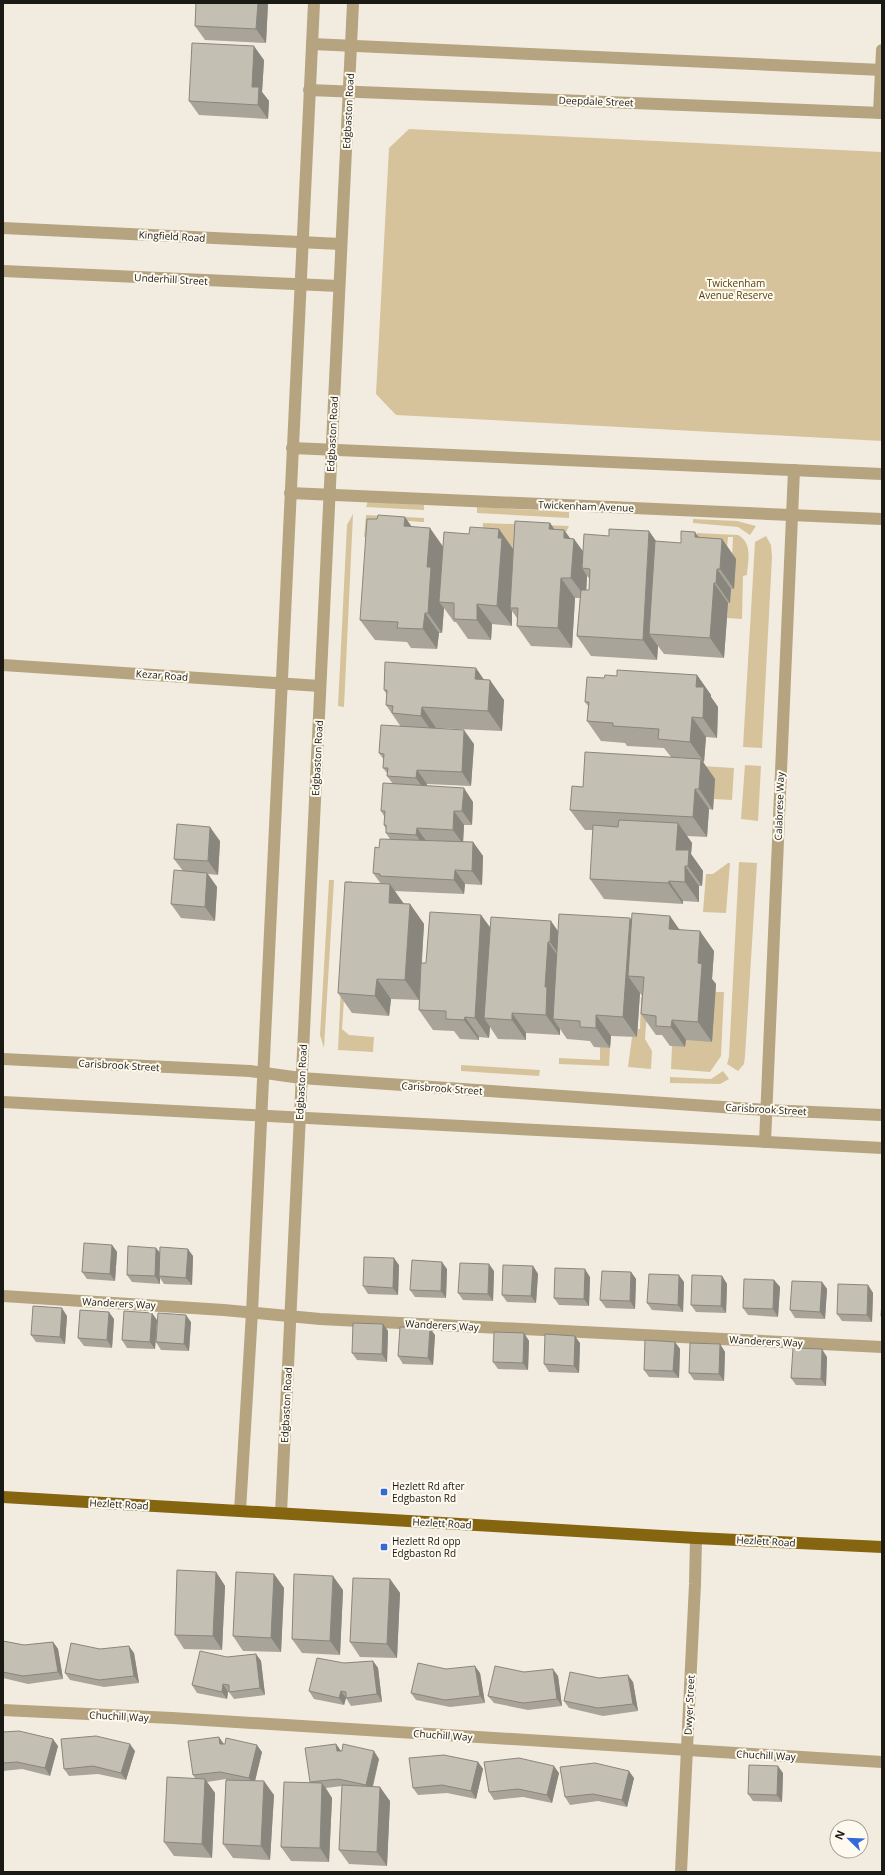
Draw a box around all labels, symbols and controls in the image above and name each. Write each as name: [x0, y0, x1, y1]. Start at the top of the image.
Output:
street label: Edgbaston Road: [339, 73, 357, 149]
street label: Deepdale Street: [558, 93, 634, 109]
street label: Kingfield Road: [138, 227, 206, 245]
street label: Underhill Street: [134, 270, 208, 288]
park label: Twickenham Avenue Reserve: [699, 276, 774, 302]
street label: Edgbaston Road: [323, 396, 341, 472]
street label: Twickenham Avenue: [538, 497, 635, 515]
street label: Kezar Road: [135, 666, 189, 684]
street label: Edgbaston Road: [308, 720, 326, 796]
street label: Calabrese Way: [771, 771, 787, 840]
street label: Edgbaston Road: [292, 1044, 310, 1120]
street label: Carisbrook Street: [78, 1056, 160, 1074]
street label: Carisbrook Street: [401, 1078, 483, 1098]
street label: Carisbrook Street: [725, 1100, 807, 1118]
street label: Wanderers Way: [82, 1294, 157, 1312]
street label: Wanderers Way: [405, 1316, 480, 1334]
street label: Wanderers Way: [729, 1332, 804, 1350]
street label: Edgbaston Road: [277, 1367, 295, 1443]
place label: Hezlett Rd after Edgbaston Rd: [392, 1479, 465, 1505]
marker: Hezlett Rd after Edgbaston Rd: [379, 1487, 389, 1497]
street label: Hezlett Road: [89, 1495, 149, 1513]
street label: Hezlett Road: [412, 1514, 472, 1532]
street label: Hezlett Road: [736, 1532, 796, 1550]
place label: Hezlett Rd opp Edgbaston Rd: [392, 1534, 461, 1560]
marker: Hezlett Rd opp Edgbaston Rd: [379, 1542, 389, 1552]
street label: Dwyer Street: [680, 1674, 698, 1735]
street label: Chuchill Way: [89, 1707, 150, 1725]
street label: Chuchill Way: [413, 1726, 474, 1744]
street label: Chuchill Way: [736, 1746, 797, 1764]
north arrow: [829, 1819, 869, 1859]
text: N: [831, 1828, 848, 1842]

